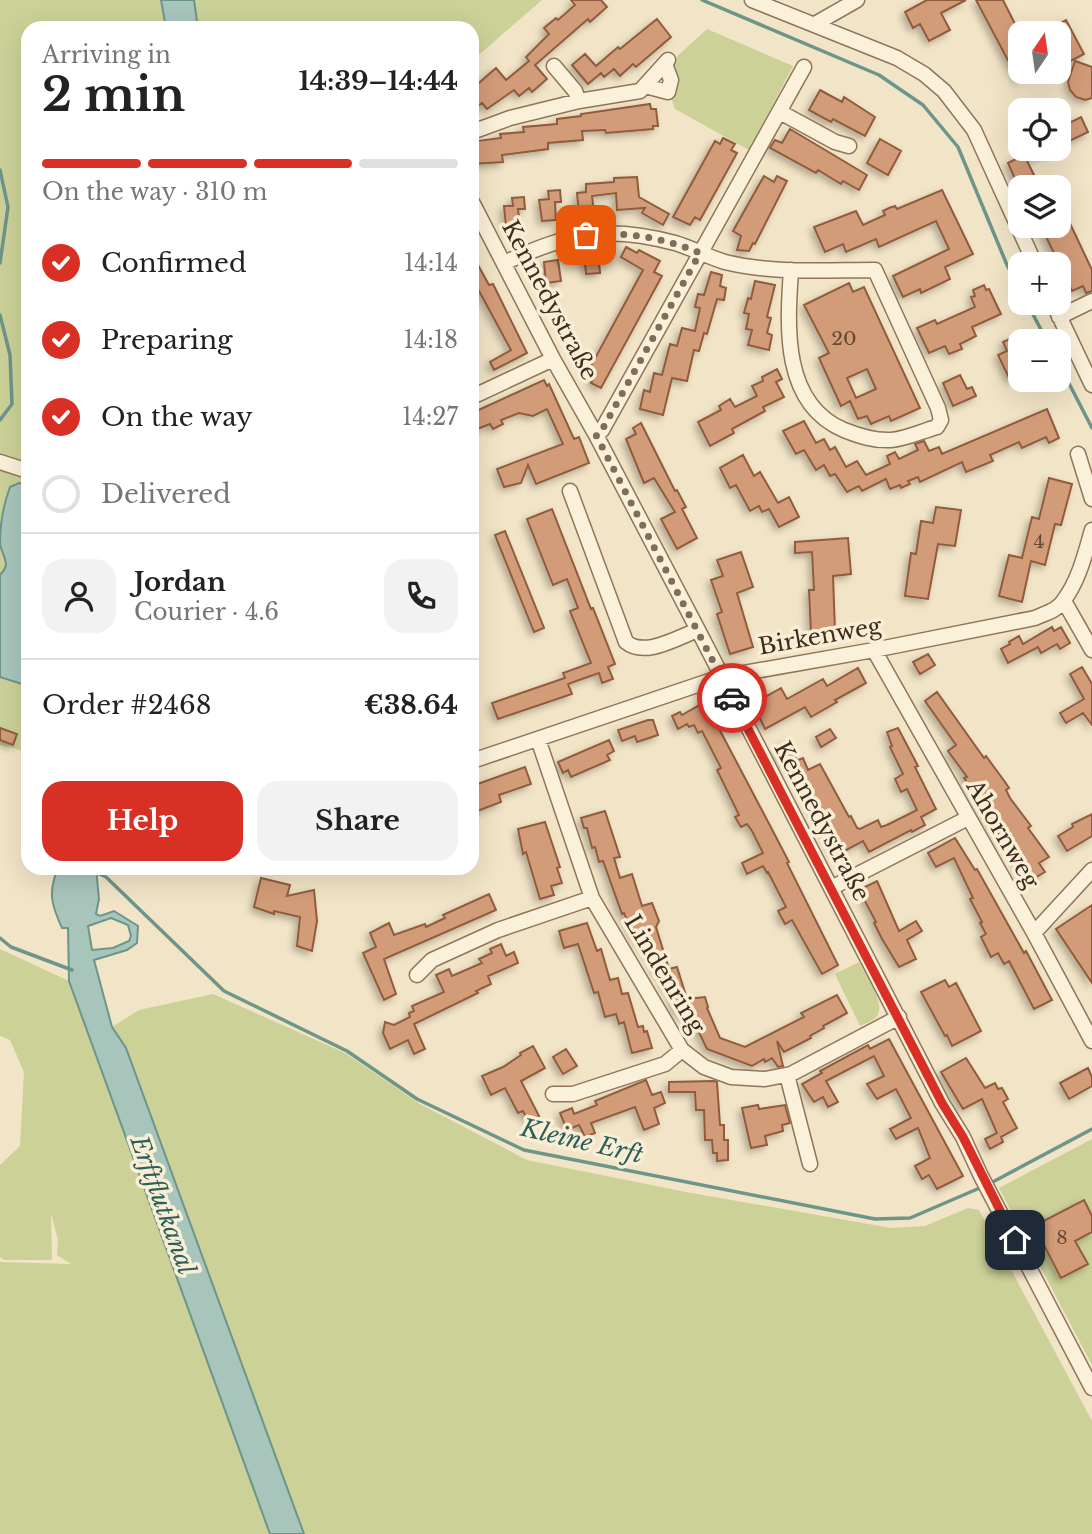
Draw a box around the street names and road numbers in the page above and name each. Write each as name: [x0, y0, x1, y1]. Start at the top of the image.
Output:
street label: Kennedystraße: [496, 215, 604, 385]
street label: Birkenweg: [756, 611, 884, 661]
street label: Kennedystraße: [768, 736, 876, 906]
street label: Ahornweg: [960, 774, 1046, 894]
street label: Lindenring: [619, 910, 711, 1039]

